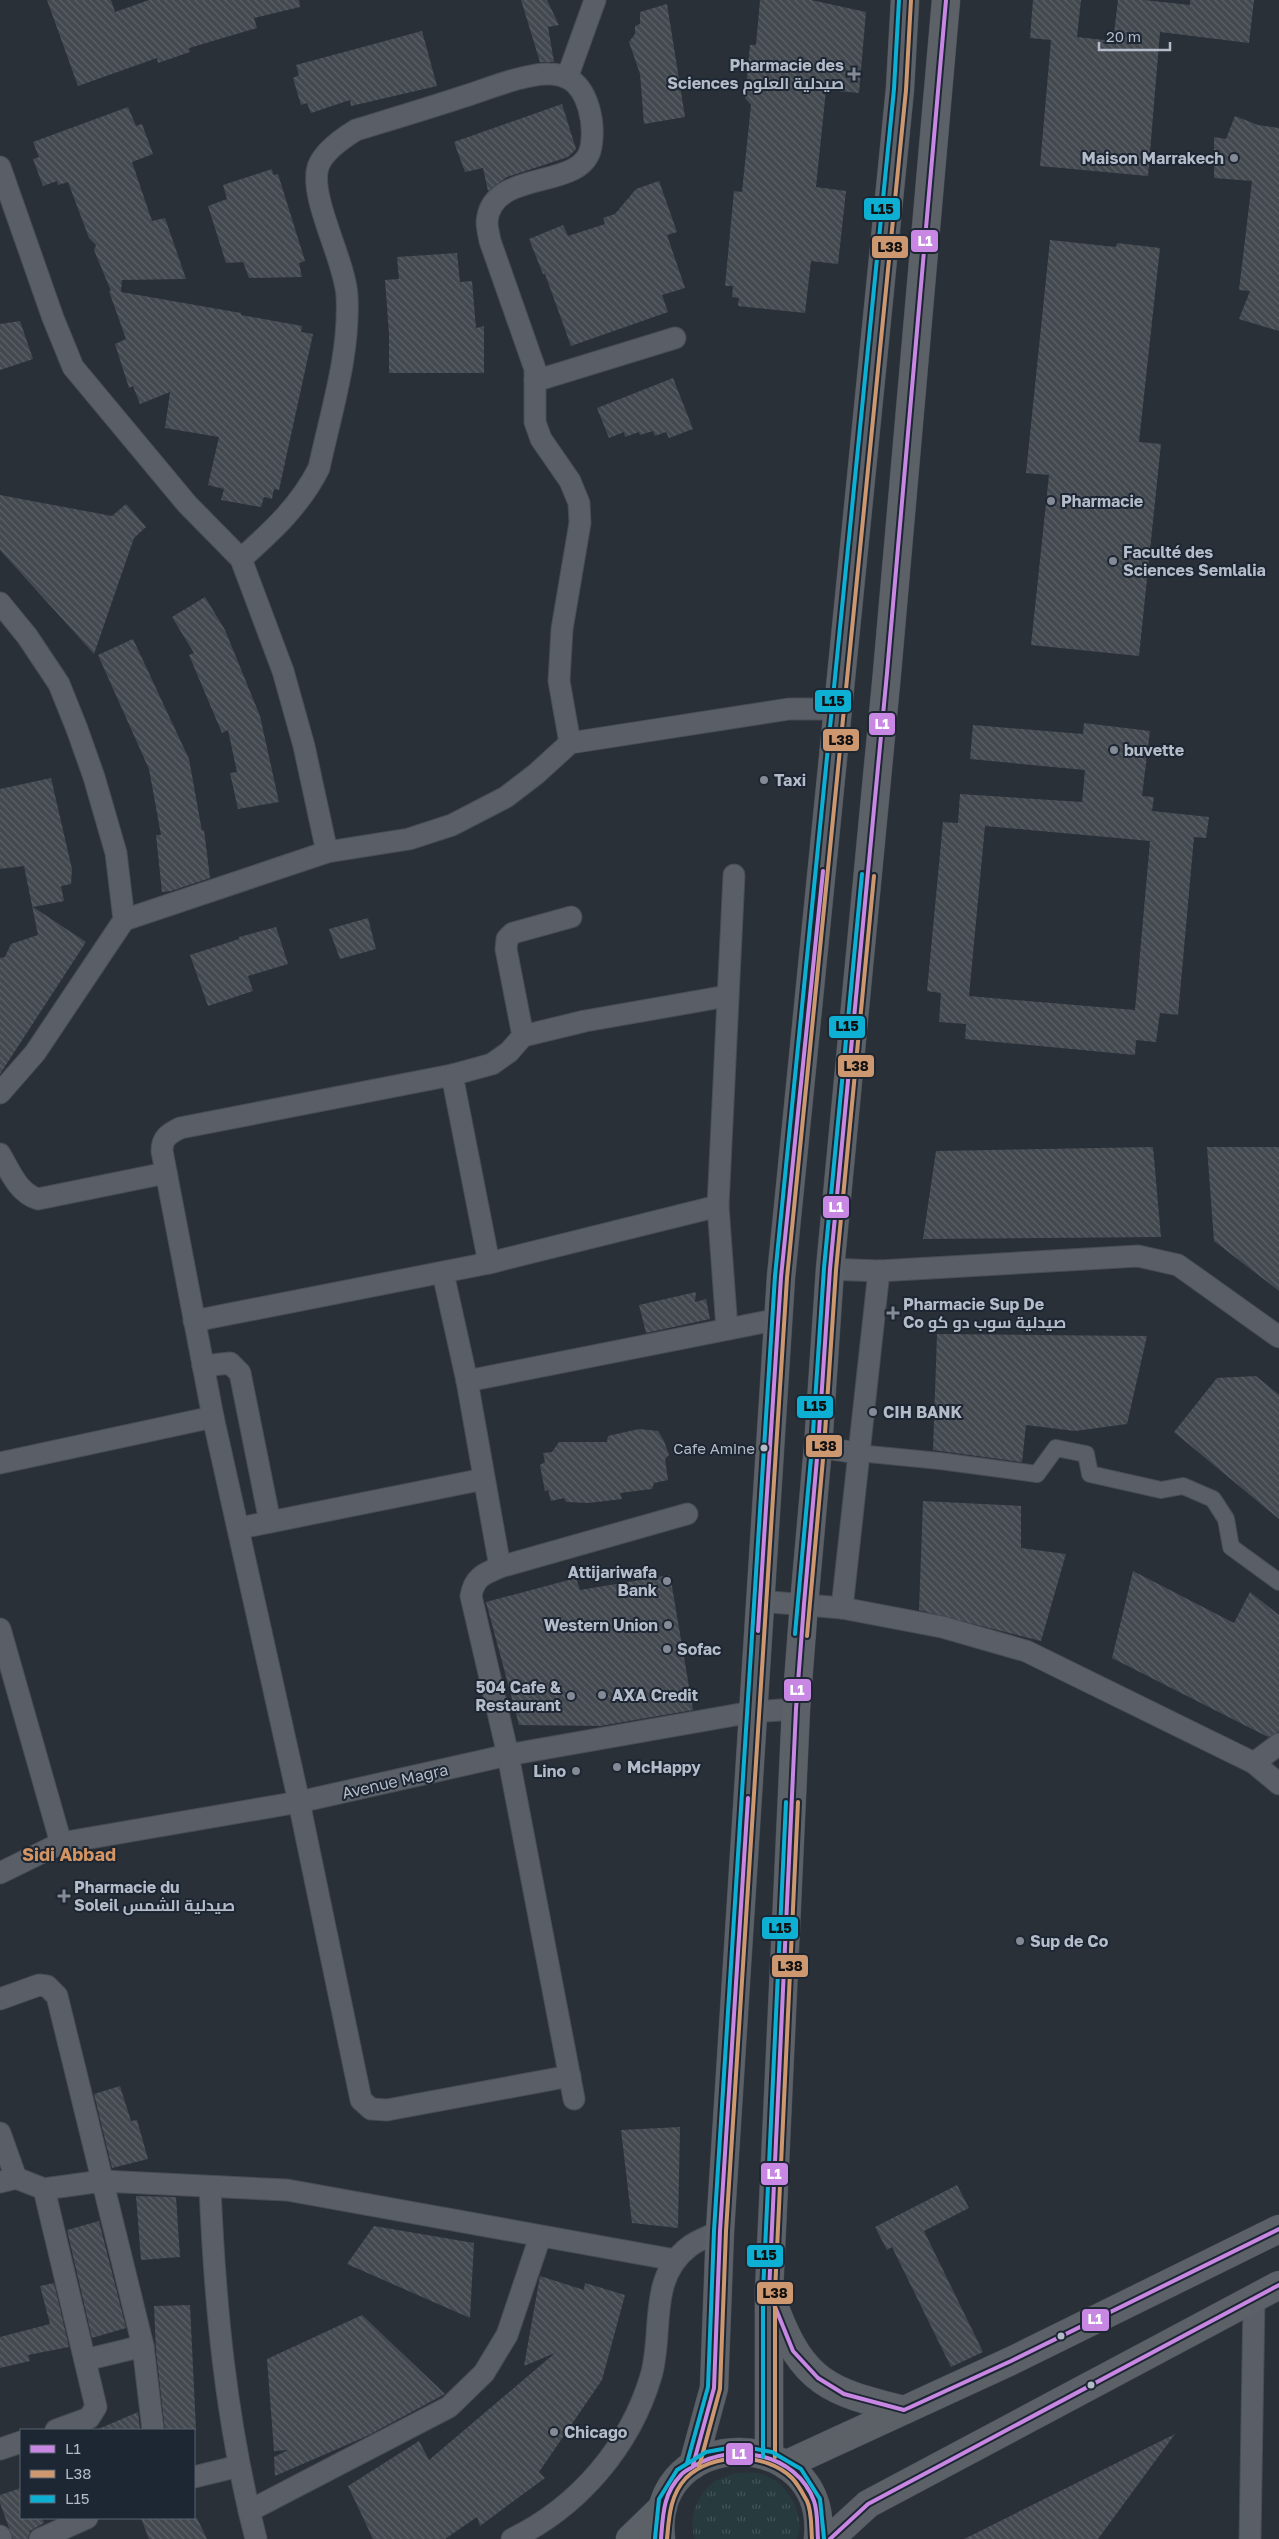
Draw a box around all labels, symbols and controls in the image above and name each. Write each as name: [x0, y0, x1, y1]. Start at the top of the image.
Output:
scale bar: [1099, 20, 1170, 52]
text: 20 m: [1106, 27, 1141, 45]
place label: Pharmacie des Sciences صيدلية العلوم: [667, 55, 844, 95]
marker: Pharmacie des Sciences صيدلية العلوم: [848, 68, 860, 80]
place label: Maison Marrakech: [1082, 148, 1224, 168]
marker: Maison Marrakech: [1228, 152, 1240, 164]
line badge: L15: [863, 197, 901, 221]
text: L15: [870, 200, 894, 217]
line badge: L1: [910, 229, 939, 253]
text: L1: [917, 232, 933, 249]
line badge: L38: [871, 235, 909, 259]
text: L38: [877, 238, 903, 255]
place label: Pharmacie: [1061, 491, 1143, 511]
marker: Pharmacie: [1045, 495, 1057, 507]
place label: Faculté des Sciences Semlalia: [1123, 542, 1266, 580]
marker: Faculté des Sciences Semlalia: [1107, 555, 1119, 567]
line badge: L15: [814, 689, 852, 713]
text: L15: [821, 692, 845, 709]
line badge: L1: [868, 712, 896, 736]
text: L1: [874, 715, 890, 732]
line badge: L38: [822, 728, 860, 752]
text: L38: [828, 731, 854, 748]
place label: buvette: [1124, 740, 1184, 760]
marker: buvette: [1108, 744, 1120, 756]
place label: Taxi: [774, 770, 806, 790]
marker: Taxi: [758, 774, 770, 786]
line badge: L15: [828, 1015, 866, 1039]
text: L15: [835, 1017, 859, 1034]
line badge: L38: [837, 1054, 875, 1078]
text: L38: [843, 1057, 869, 1074]
line badge: L1: [822, 1195, 850, 1219]
text: L1: [828, 1198, 844, 1215]
place label: Pharmacie Sup De Co صيدلية سوب دو كو: [903, 1294, 1066, 1332]
marker: Pharmacie Sup De Co صيدلية سوب دو كو: [887, 1307, 899, 1319]
line badge: L15: [796, 1395, 834, 1419]
text: L15: [803, 1397, 827, 1414]
place label: CIH BANK: [883, 1402, 962, 1422]
marker: CIH BANK: [867, 1406, 879, 1418]
line badge: L38: [805, 1434, 843, 1458]
text: L38: [811, 1437, 837, 1454]
place label: Cafe Amine: [673, 1439, 755, 1457]
marker: Cafe Amine: [759, 1443, 769, 1453]
place label: Attijariwafa Bank: [568, 1562, 658, 1600]
marker: Attijariwafa Bank: [661, 1575, 673, 1587]
place label: Western Union: [544, 1615, 658, 1635]
marker: Western Union: [662, 1619, 674, 1631]
place label: Sofac: [677, 1639, 721, 1659]
marker: Sofac: [661, 1643, 673, 1655]
place label: 504 Cafe & Restaurant: [475, 1677, 562, 1715]
line badge: L1: [783, 1678, 812, 1702]
text: L1: [789, 1681, 805, 1698]
place label: AXA Credit: [612, 1685, 698, 1705]
marker: AXA Credit: [596, 1689, 608, 1701]
marker: 504 Cafe & Restaurant: [565, 1690, 577, 1702]
place label: McHappy: [627, 1757, 701, 1777]
street label: Avenue Magra: [340, 1759, 450, 1803]
place label: Lino: [533, 1761, 566, 1781]
marker: McHappy: [611, 1761, 623, 1773]
marker: Lino: [570, 1765, 582, 1777]
district label: Sidi Abbad: [22, 1843, 116, 1865]
place label: Pharmacie du Soleil صيدلية الشمس: [74, 1877, 235, 1915]
marker: Pharmacie du Soleil صيدلية الشمس: [58, 1890, 70, 1902]
line badge: L15: [761, 1916, 799, 1940]
text: L15: [768, 1919, 792, 1936]
place label: Sup de Co: [1030, 1931, 1109, 1951]
marker: Sup de Co: [1014, 1935, 1026, 1947]
line badge: L38: [771, 1954, 809, 1978]
text: L38: [777, 1957, 803, 1974]
line badge: L1: [760, 2162, 789, 2186]
text: L1: [766, 2165, 782, 2182]
line badge: L15: [746, 2244, 784, 2268]
text: L15: [753, 2246, 777, 2263]
line badge: L38: [756, 2281, 794, 2305]
text: L38: [762, 2284, 788, 2301]
line badge: L1: [1081, 2308, 1110, 2332]
text: L1: [1087, 2310, 1103, 2327]
unlabelled marker: [1056, 2331, 1066, 2341]
unlabelled marker: [1086, 2380, 1096, 2390]
place label: Chicago: [564, 2422, 628, 2442]
marker: Chicago: [548, 2426, 560, 2438]
legend: [20, 2429, 195, 2519]
text: L1: [65, 2439, 81, 2457]
line badge: L1: [725, 2442, 754, 2466]
text: L1: [731, 2445, 747, 2462]
text: L38: [65, 2464, 91, 2482]
text: L15: [65, 2489, 90, 2507]

